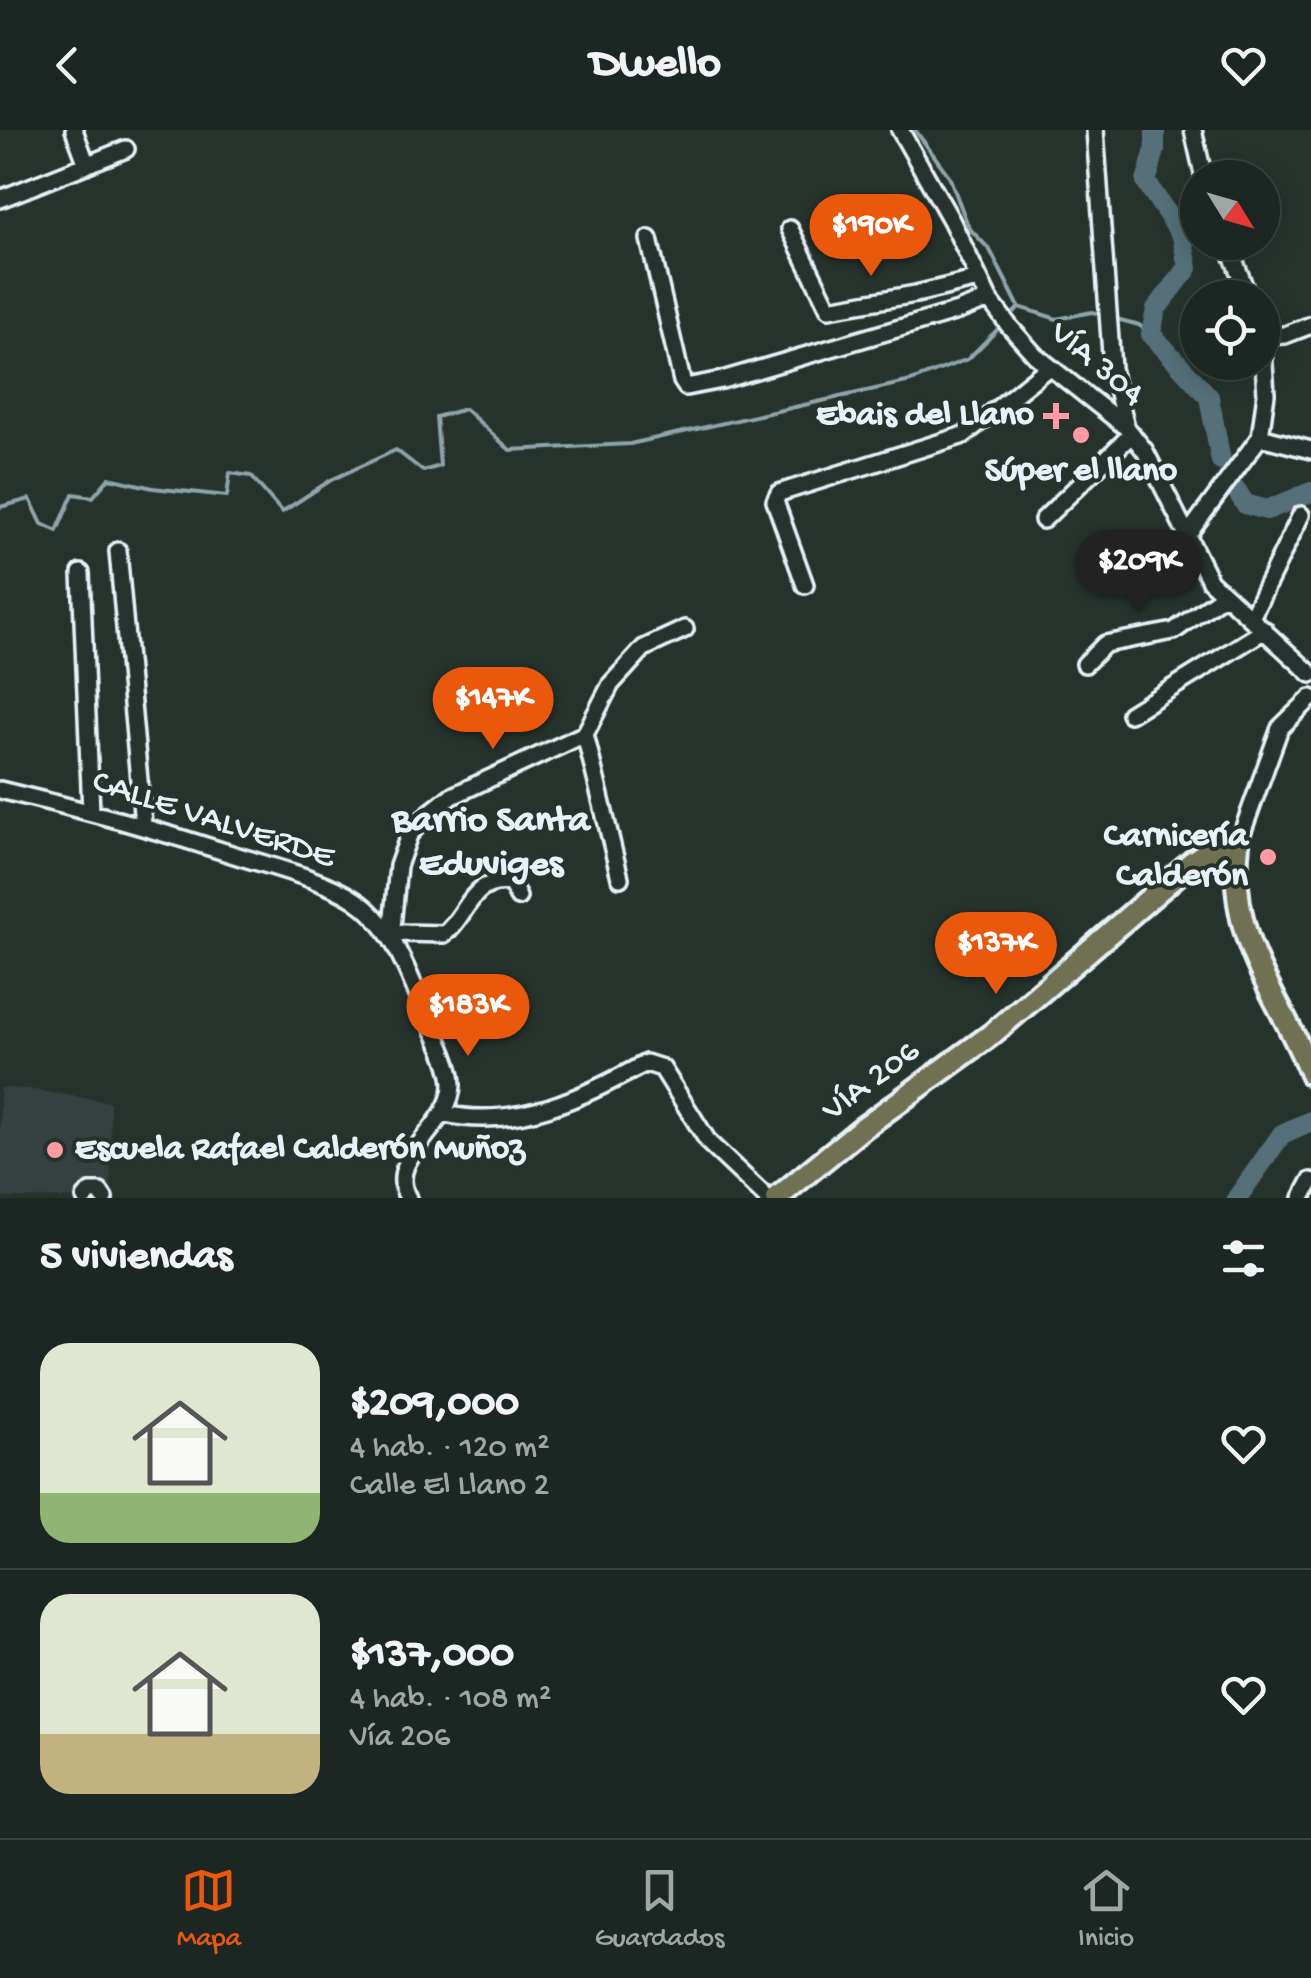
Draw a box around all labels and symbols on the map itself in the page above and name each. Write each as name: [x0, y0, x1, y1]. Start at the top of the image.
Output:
north arrow: [1180, 160, 1280, 260]
pin: $190K: [801, 194, 941, 279]
street label: VÍA 304: [1039, 313, 1152, 417]
place label: Ebais del Llano: [816, 396, 1034, 437]
marker: Ebais del Llano: [1043, 403, 1069, 429]
marker: Súper el llano: [1070, 424, 1092, 446]
place label: Súper el llano: [985, 452, 1177, 493]
pin: $209K: [1069, 530, 1209, 615]
pin: $147K: [423, 667, 563, 752]
street label: CALLE VALVERDE: [87, 762, 341, 880]
district label: Barrio Santa Eduviges: [390, 800, 592, 888]
place label: Carnicería Calderón: [1104, 817, 1250, 898]
marker: Carnicería Calderón: [1257, 846, 1279, 868]
pin: $137K: [926, 912, 1066, 997]
pin: $183K: [398, 974, 538, 1059]
street label: VÍA 206: [814, 1032, 929, 1133]
place label: Escuela Rafael Calderón Muñoz: [75, 1130, 526, 1171]
marker: Escuela Rafael Calderón Muñoz: [44, 1139, 66, 1161]

